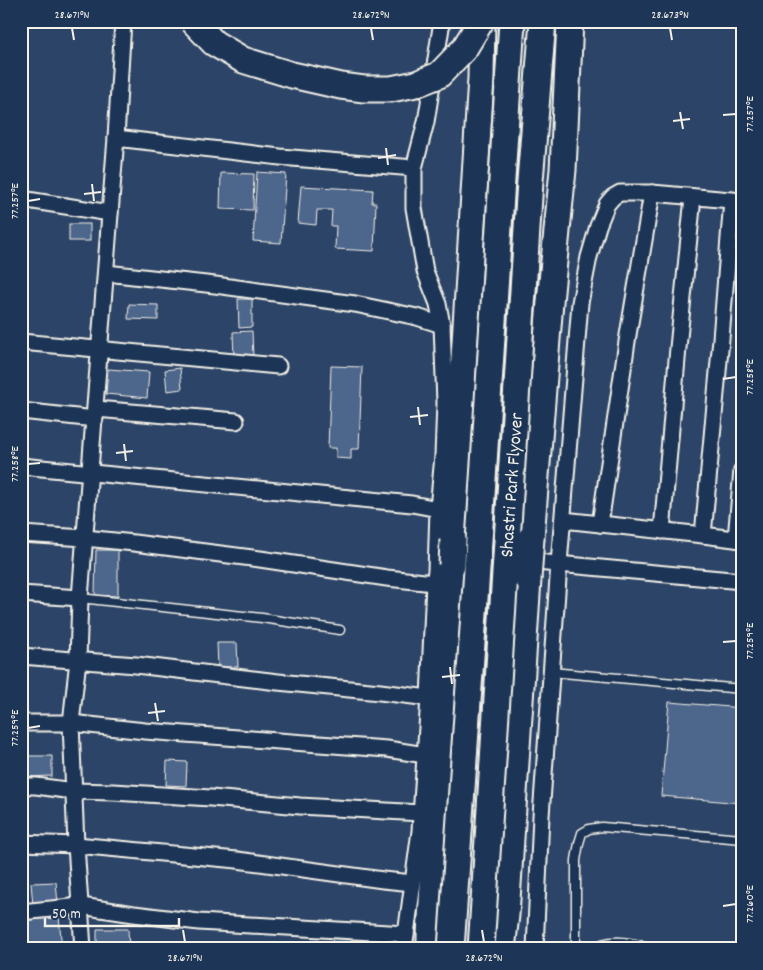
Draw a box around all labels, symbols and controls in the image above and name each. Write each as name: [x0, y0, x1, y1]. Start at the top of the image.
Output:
text: 28.671°N: [55, 7, 90, 24]
text: 28.672°N: [352, 7, 390, 24]
text: 28.673°N: [651, 7, 689, 24]
text: 77.257°E: [742, 96, 759, 132]
text: 77.257°E: [7, 183, 24, 219]
text: 77.258°E: [742, 358, 759, 395]
street label: Shastri Park Flyover: [495, 412, 532, 559]
text: 77.258°E: [7, 445, 24, 482]
text: 77.259°E: [742, 622, 759, 659]
text: 77.259°E: [7, 709, 24, 746]
text: 77.260°E: [742, 884, 759, 923]
scale bar: [45, 895, 179, 927]
text: 50 m: [52, 904, 81, 926]
text: 28.671°N: [168, 950, 203, 967]
text: 28.672°N: [465, 950, 503, 967]

